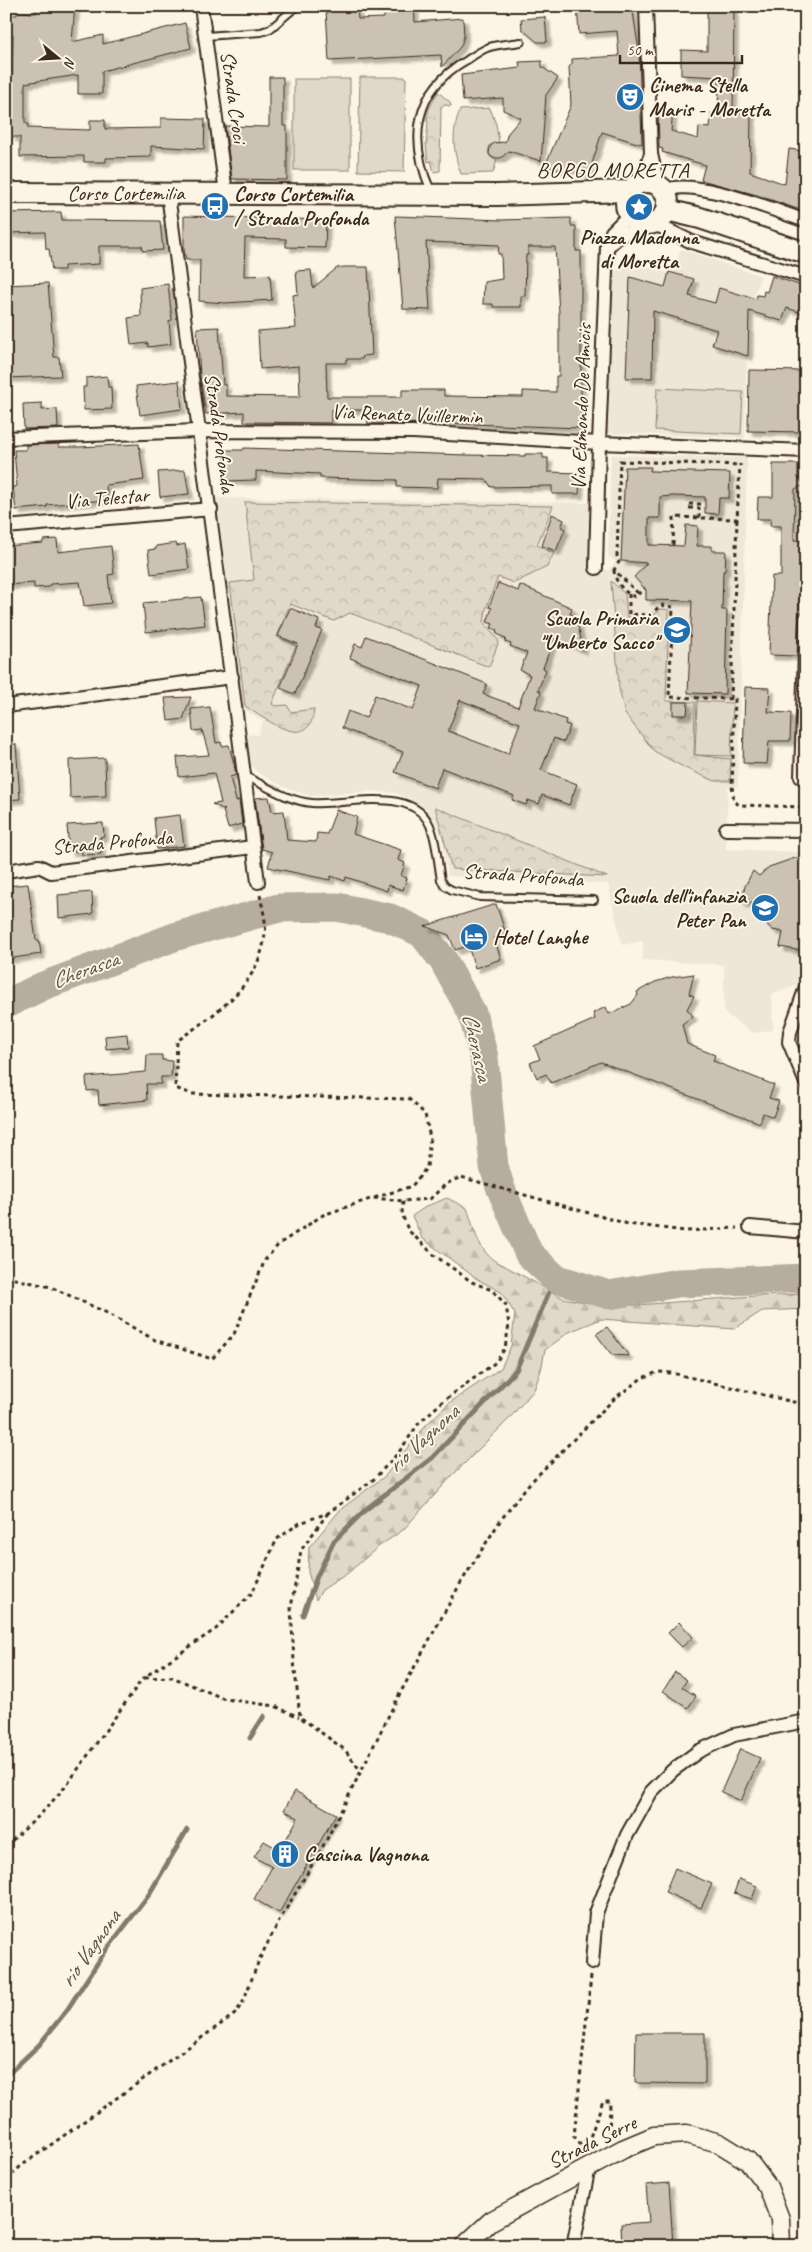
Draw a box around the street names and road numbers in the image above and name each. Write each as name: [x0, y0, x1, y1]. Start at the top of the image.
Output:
street label: Strada Croci: [215, 50, 254, 148]
street label: Corso Cortemilia: [68, 180, 186, 206]
street label: Via Edmondo De Amicis: [565, 322, 597, 491]
street label: Strada Profonda: [199, 372, 241, 496]
street label: Via Renato Vuillermin: [331, 398, 483, 430]
street label: Via Telestar: [64, 481, 152, 515]
street label: Strada Profonda: [51, 824, 175, 860]
street label: Strada Profonda: [462, 858, 586, 892]
street label: Strada Serre: [544, 2109, 642, 2175]

